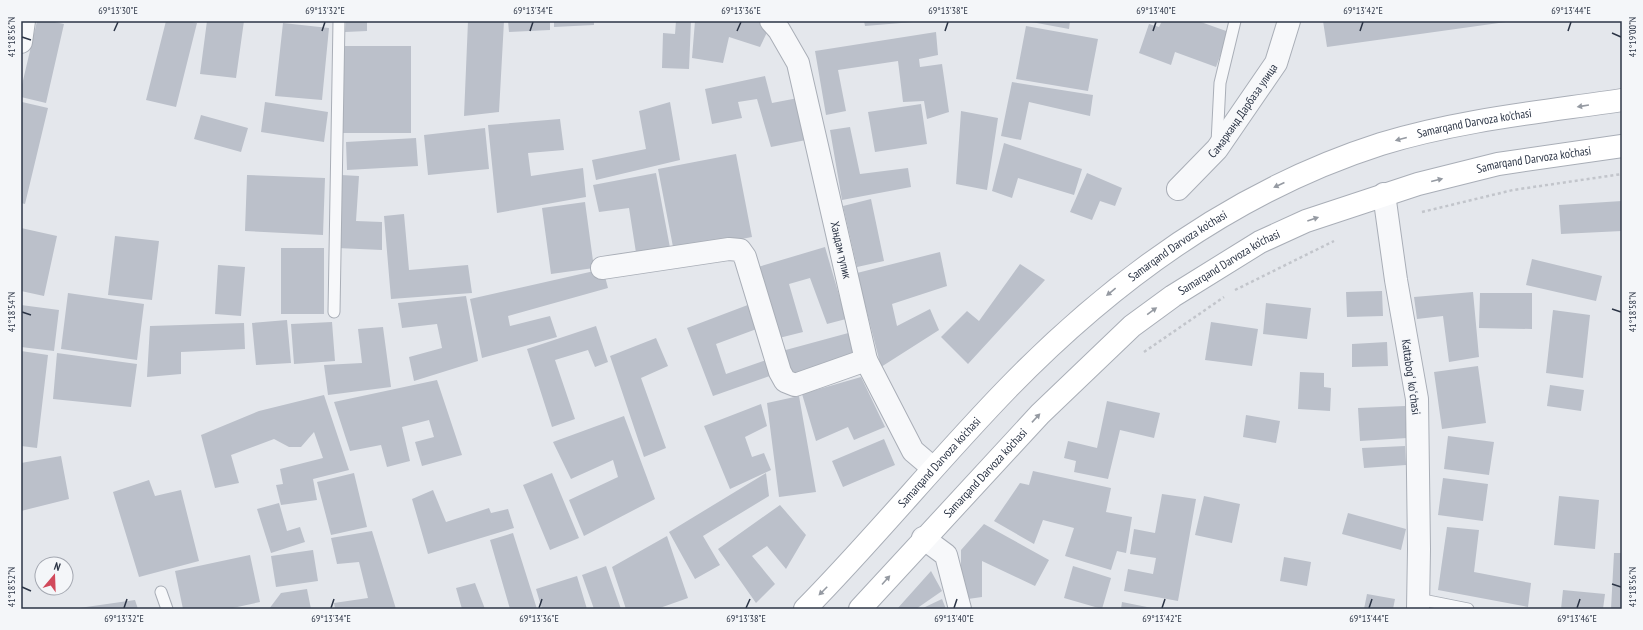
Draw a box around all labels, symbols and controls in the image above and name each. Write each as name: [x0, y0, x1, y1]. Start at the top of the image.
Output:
text: 69°13'30"E: [98, 4, 138, 17]
text: 69°13'32"E: [305, 4, 345, 17]
text: 69°13'34"E: [513, 4, 553, 17]
text: 69°13'36"E: [721, 4, 761, 17]
text: 69°13'38"E: [928, 4, 968, 17]
text: 69°13'40"E: [1136, 4, 1176, 17]
text: 69°13'42"E: [1343, 4, 1383, 17]
text: 69°13'44"E: [1551, 4, 1591, 17]
text: 41°18'56"N: [5, 17, 18, 57]
text: 41°19'00"N: [1626, 17, 1639, 57]
street label: Самарканд Дарбаза улица: [1205, 60, 1281, 161]
one-way arrow: [1577, 103, 1590, 109]
street label: Samarqand Darvoza ko'chasi: [1415, 105, 1532, 141]
one-way arrow: [1394, 136, 1406, 142]
street label: Samarqand Darvoza ko‘chasi: [1475, 143, 1592, 176]
one-way arrow: [1431, 176, 1443, 182]
one-way arrow: [1273, 182, 1285, 188]
street label: Samarqand Darvoza ko'chasi: [1125, 207, 1230, 284]
one-way arrow: [1308, 215, 1320, 221]
street label: Хандам тупик: [827, 220, 855, 280]
street label: Samarqand Darvoza ko‘chasi: [1175, 226, 1282, 298]
one-way arrow: [1106, 288, 1116, 297]
text: 41°18'54"N: [5, 292, 18, 332]
text: 41°18'58"N: [1626, 292, 1639, 332]
one-way arrow: [1147, 307, 1158, 315]
street label: Kattabogʻ koʻchasi: [1399, 338, 1424, 416]
one-way arrow: [1031, 413, 1041, 423]
street label: Samarqand Darvoza ko'chasi: [895, 414, 983, 510]
street label: Samarqand Darvoza ko‘chasi: [940, 425, 1030, 520]
north arrow: [34, 556, 74, 596]
text: N: [52, 559, 62, 574]
text: 41°18'52"N: [5, 567, 18, 607]
text: 41°18'56"N: [1626, 567, 1639, 607]
one-way arrow: [881, 575, 890, 585]
one-way arrow: [818, 586, 827, 596]
text: 69°13'32"E: [104, 612, 144, 625]
text: 69°13'34"E: [311, 612, 351, 625]
text: 69°13'36"E: [519, 612, 559, 625]
text: 69°13'38"E: [726, 612, 766, 625]
text: 69°13'40"E: [934, 612, 974, 625]
text: 69°13'42"E: [1142, 612, 1182, 625]
text: 69°13'44"E: [1349, 612, 1389, 625]
text: 69°13'46"E: [1557, 612, 1597, 625]

